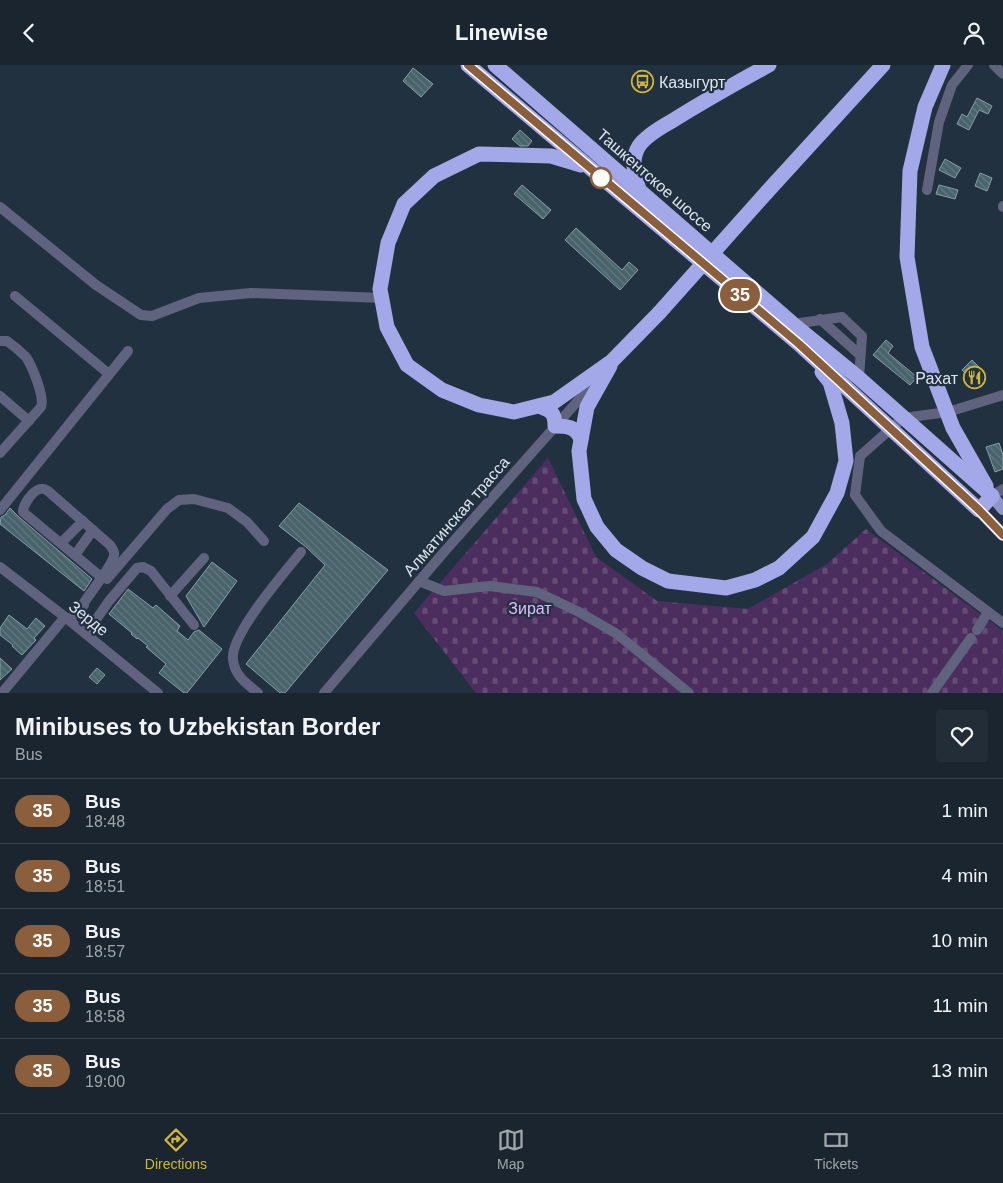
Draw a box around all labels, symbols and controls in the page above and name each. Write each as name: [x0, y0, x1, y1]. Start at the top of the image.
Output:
icon: back: [15, 19, 43, 47]
icon: person: [960, 19, 988, 47]
text: Linewise: [455, 20, 548, 45]
bus stop icon: Казыгурт: [631, 70, 655, 94]
place label: Казыгурт: [659, 74, 726, 91]
street label: Ташкентское шоссе: [594, 126, 716, 235]
unlabelled marker: [590, 167, 612, 189]
line badge: 35: [718, 279, 762, 311]
text: 35: [730, 285, 750, 305]
restaurant icon: Рахат: [962, 366, 986, 390]
place label: Рахат: [915, 370, 959, 387]
street label: Алматинская трасса: [400, 453, 513, 579]
street label: Зерде: [66, 598, 112, 639]
park label: Зират: [508, 600, 552, 617]
button: heart: [936, 710, 988, 762]
text: Minibuses to Uzbekistan Border: [15, 713, 380, 740]
text: Bus: [15, 746, 43, 763]
text: Bus: [85, 791, 121, 812]
text: 1 min: [942, 800, 988, 821]
text: 35: [32, 801, 53, 821]
text: 18:48: [85, 813, 125, 830]
text: Bus: [85, 856, 121, 877]
text: 4 min: [942, 865, 988, 886]
text: 35: [32, 866, 53, 886]
text: 18:51: [85, 878, 125, 895]
text: Bus: [85, 921, 121, 942]
text: 10 min: [931, 930, 988, 951]
text: 35: [32, 931, 53, 951]
text: 18:57: [85, 943, 125, 960]
text: Bus: [85, 986, 121, 1007]
text: 11 min: [932, 995, 988, 1016]
text: 35: [32, 996, 53, 1016]
text: 18:58: [85, 1008, 125, 1025]
text: Bus: [85, 1051, 121, 1072]
text: 13 min: [931, 1060, 988, 1081]
text: 35: [32, 1061, 53, 1081]
text: 19:00: [85, 1073, 125, 1090]
tab: Directions: [145, 1126, 207, 1172]
tab: Map: [497, 1126, 525, 1172]
tab: Tickets: [814, 1126, 858, 1172]

